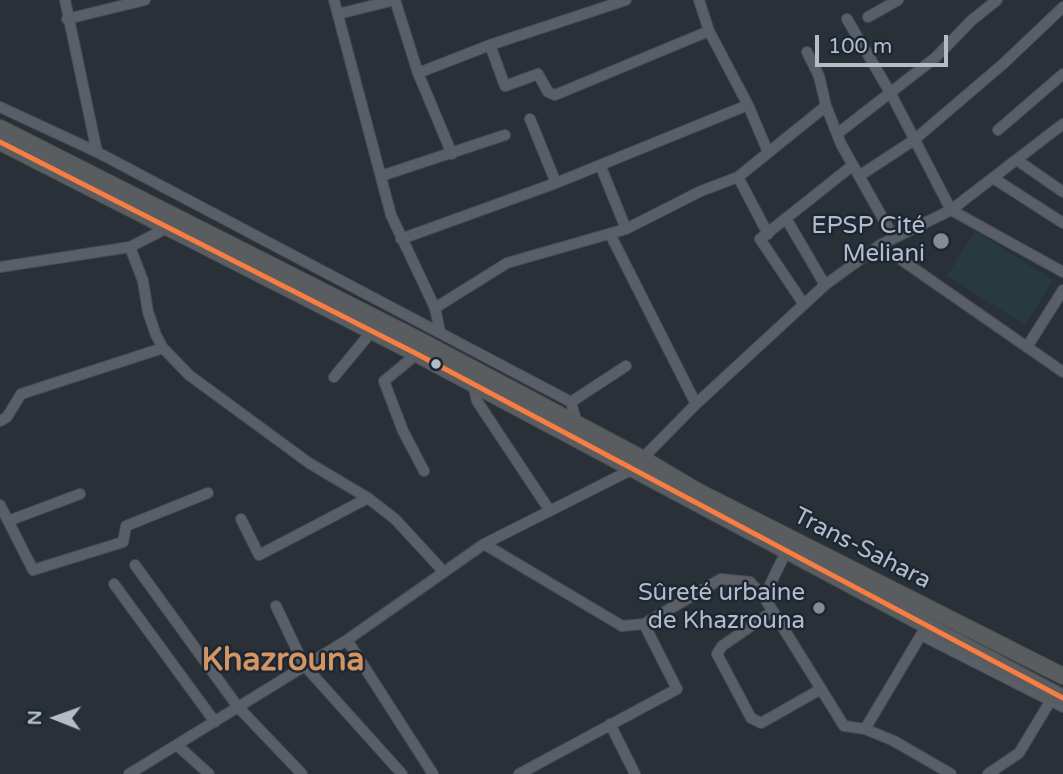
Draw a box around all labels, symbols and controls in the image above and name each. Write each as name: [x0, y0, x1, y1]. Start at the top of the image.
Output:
scale bar: [818, 21, 951, 65]
text: 100 m: [828, 34, 892, 59]
place label: EPSP Cité Meliani: [811, 213, 925, 269]
marker: EPSP Cité Meliani: [931, 231, 951, 251]
unlabelled marker: [429, 357, 443, 371]
street label: Trans-Sahara: [788, 502, 936, 596]
place label: Sûreté urbaine de Khazrouna: [638, 580, 805, 636]
marker: Sûreté urbaine de Khazrouna: [811, 600, 827, 616]
district label: Khazrouna: [201, 643, 365, 681]
north arrow: [21, 683, 91, 753]
text: N: [24, 710, 46, 725]

